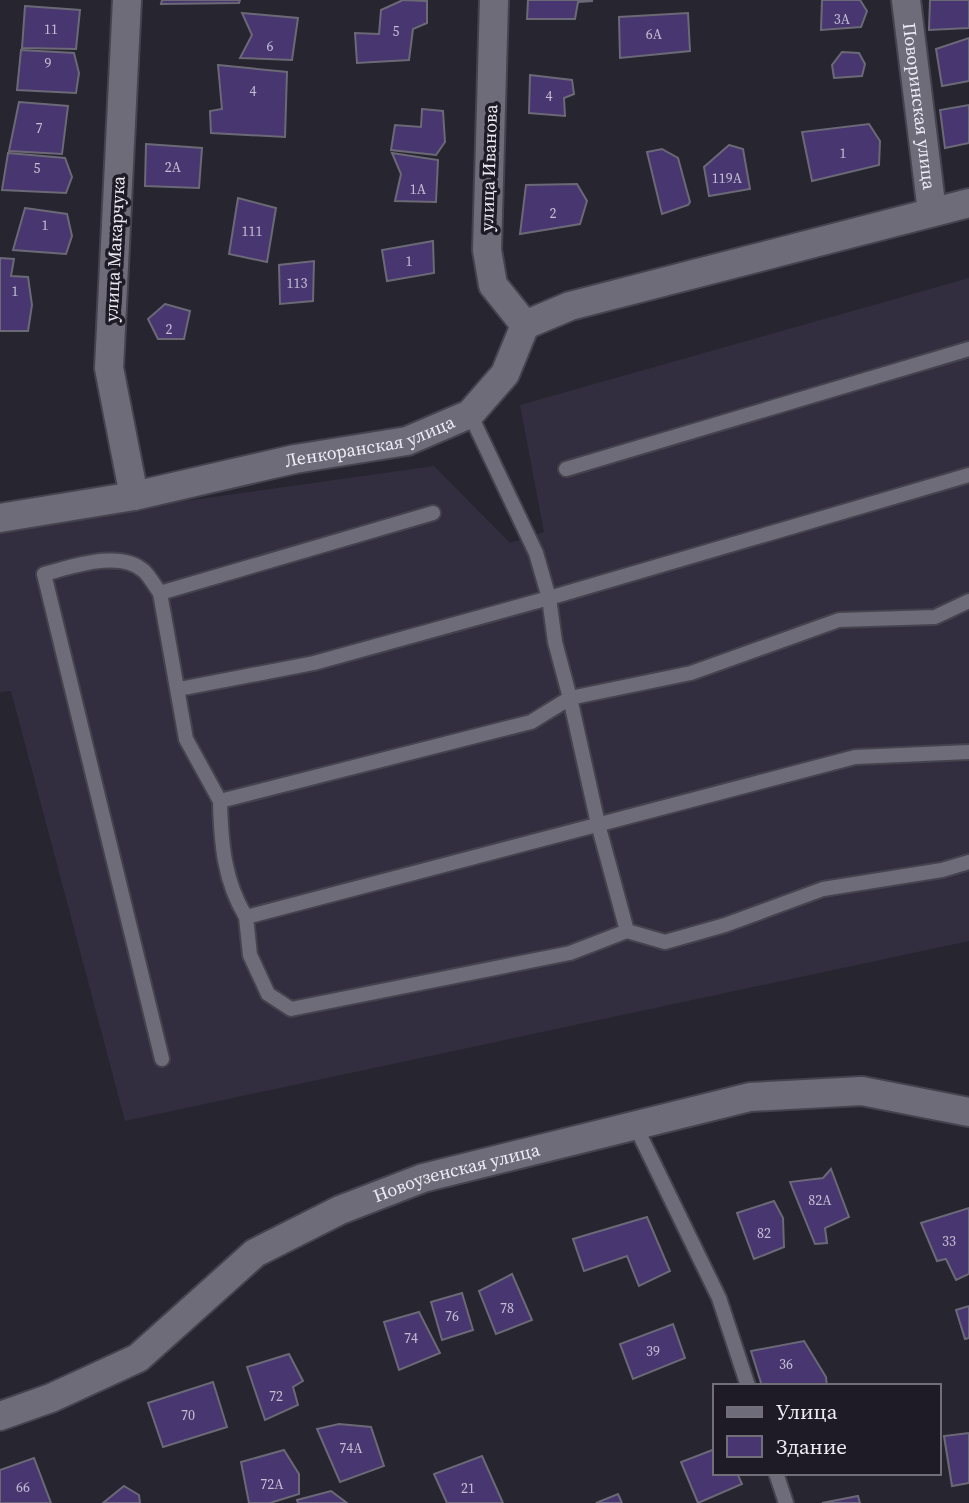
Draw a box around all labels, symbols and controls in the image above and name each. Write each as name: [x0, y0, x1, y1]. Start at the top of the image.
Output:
house number: 3А: [834, 9, 851, 29]
house number: 11: [44, 19, 58, 39]
house number: 5: [393, 21, 400, 41]
street label: Поворинская улица: [897, 21, 942, 192]
house number: 6А: [646, 24, 663, 44]
house number: 6: [267, 36, 274, 56]
house number: 9: [45, 53, 52, 73]
house number: 4: [250, 81, 257, 101]
house number: 4: [546, 86, 553, 106]
street label: улица Иванова: [474, 103, 503, 232]
house number: 7: [36, 118, 43, 138]
house number: 1: [840, 143, 847, 163]
house number: 2А: [165, 157, 182, 177]
house number: 5: [34, 158, 41, 178]
house number: 119А: [712, 168, 743, 188]
street label: улица Макарчука: [98, 174, 131, 323]
house number: 1А: [410, 179, 427, 199]
house number: 2: [550, 203, 557, 223]
house number: 1: [42, 215, 49, 235]
house number: 111: [242, 221, 263, 241]
house number: 1: [406, 251, 413, 271]
house number: 113: [287, 273, 308, 293]
house number: 1: [12, 281, 19, 301]
house number: 2: [166, 319, 173, 339]
street label: Ленкоранская улица: [282, 409, 459, 473]
street label: Новоузенская улица: [369, 1136, 543, 1208]
house number: 82А: [808, 1190, 832, 1210]
house number: 82: [757, 1223, 771, 1243]
house number: 33: [942, 1231, 956, 1251]
house number: 78: [500, 1298, 514, 1318]
house number: 76: [445, 1306, 459, 1326]
house number: 74: [404, 1328, 418, 1348]
house number: 39: [646, 1341, 660, 1361]
house number: 36: [779, 1354, 793, 1374]
legend: [713, 1384, 941, 1475]
house number: 72: [269, 1386, 283, 1406]
text: Улица: [776, 1397, 838, 1426]
house number: 70: [181, 1405, 195, 1425]
text: Здание: [776, 1432, 847, 1461]
house number: 74А: [339, 1438, 363, 1458]
house number: 72А: [260, 1474, 284, 1494]
house number: 66: [16, 1477, 30, 1497]
house number: 21: [461, 1478, 475, 1498]

